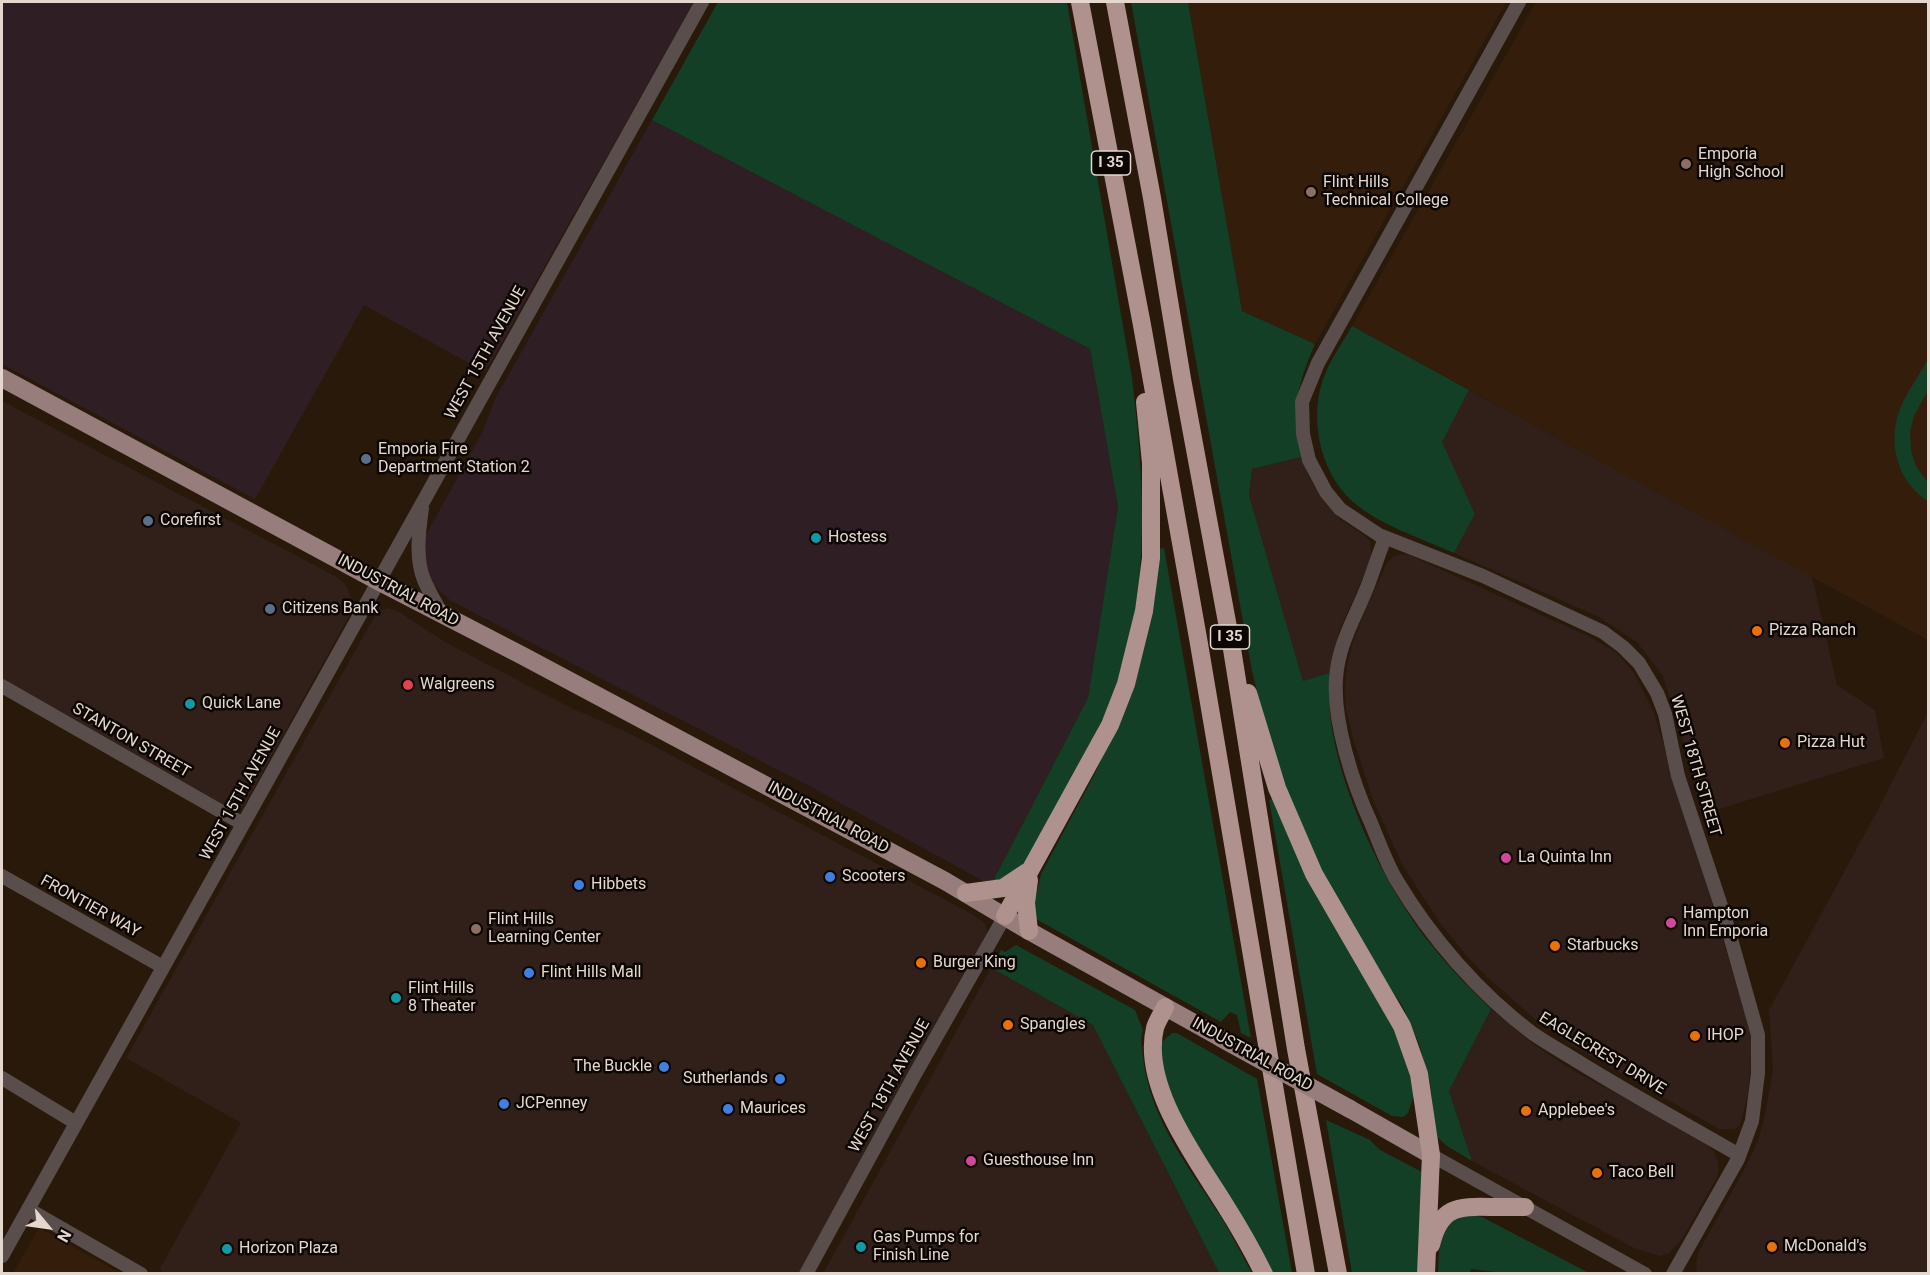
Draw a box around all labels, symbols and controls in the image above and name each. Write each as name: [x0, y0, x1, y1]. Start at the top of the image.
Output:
place label: Emporia High School: [1698, 145, 1784, 183]
road number: I 35: [1092, 151, 1130, 175]
marker: Emporia High School: [1679, 157, 1693, 171]
place label: Flint Hills Technical College: [1323, 173, 1448, 211]
marker: Flint Hills Technical College: [1304, 185, 1318, 199]
street label: WEST 15TH AVENUE: [441, 283, 531, 423]
place label: Emporia Fire Department Station 2: [378, 440, 530, 478]
marker: Emporia Fire Department Station 2: [359, 452, 373, 466]
place label: Corefirst: [160, 511, 221, 531]
marker: Corefirst: [141, 514, 155, 528]
place label: Hostess: [828, 528, 887, 548]
marker: Hostess: [809, 531, 823, 545]
street label: INDUSTRIAL ROAD: [334, 551, 462, 631]
place label: Citizens Bank: [282, 599, 378, 619]
marker: Citizens Bank: [263, 602, 277, 616]
place label: Pizza Ranch: [1769, 621, 1856, 641]
marker: Pizza Ranch: [1750, 624, 1764, 638]
road number: I 35: [1210, 625, 1250, 649]
place label: Walgreens: [420, 675, 495, 695]
marker: Walgreens: [401, 678, 415, 692]
street label: WEST 18TH STREET: [1666, 693, 1724, 839]
place label: Quick Lane: [202, 694, 281, 714]
marker: Quick Lane: [183, 697, 197, 711]
street label: STANTON STREET: [69, 700, 193, 782]
street label: WEST 15TH AVENUE: [196, 724, 286, 864]
place label: Pizza Hut: [1797, 733, 1865, 753]
marker: Pizza Hut: [1778, 736, 1792, 750]
street label: INDUSTRIAL ROAD: [764, 778, 892, 858]
place label: La Quinta Inn: [1518, 848, 1612, 868]
marker: La Quinta Inn: [1499, 851, 1513, 865]
place label: Scooters: [842, 867, 906, 887]
marker: Scooters: [823, 870, 837, 884]
street label: FRONTIER WAY: [37, 872, 143, 942]
place label: Hibbets: [591, 875, 646, 895]
marker: Hibbets: [572, 878, 586, 892]
place label: Hampton Inn Emporia: [1683, 904, 1768, 942]
place label: Flint Hills Learning Center: [488, 910, 601, 948]
marker: Hampton Inn Emporia: [1664, 916, 1678, 930]
marker: Flint Hills Learning Center: [469, 922, 483, 936]
place label: Starbucks: [1567, 936, 1638, 956]
marker: Starbucks: [1548, 939, 1562, 953]
place label: Burger King: [933, 953, 1016, 973]
marker: Burger King: [914, 956, 928, 970]
place label: Flint Hills Mall: [541, 963, 641, 983]
marker: Flint Hills Mall: [522, 966, 536, 980]
place label: Flint Hills 8 Theater: [408, 979, 476, 1017]
marker: Flint Hills 8 Theater: [389, 991, 403, 1005]
street label: EAGLECREST DRIVE: [1535, 1009, 1669, 1099]
street label: INDUSTRIAL ROAD: [1188, 1014, 1316, 1096]
place label: Spangles: [1020, 1015, 1086, 1035]
street label: WEST 18TH AVENUE: [845, 1016, 935, 1156]
marker: Spangles: [1001, 1018, 1015, 1032]
place label: IHOP: [1707, 1026, 1744, 1046]
marker: IHOP: [1688, 1029, 1702, 1043]
place label: The Buckle: [574, 1057, 652, 1077]
marker: The Buckle: [657, 1060, 671, 1074]
place label: Sutherlands: [683, 1069, 768, 1089]
marker: Sutherlands: [773, 1072, 787, 1086]
place label: JCPenney: [516, 1094, 587, 1114]
marker: JCPenney: [497, 1097, 511, 1111]
place label: Maurices: [740, 1099, 806, 1119]
place label: Applebee's: [1538, 1101, 1615, 1121]
marker: Maurices: [721, 1102, 735, 1116]
marker: Applebee's: [1519, 1104, 1533, 1118]
place label: Guesthouse Inn: [983, 1151, 1094, 1171]
marker: Guesthouse Inn: [964, 1154, 978, 1168]
place label: Taco Bell: [1609, 1163, 1674, 1183]
marker: Taco Bell: [1590, 1166, 1604, 1180]
north arrow: [18, 1197, 78, 1257]
text: N: [53, 1226, 75, 1246]
place label: Gas Pumps for Finish Line: [873, 1228, 979, 1266]
place label: McDonald's: [1784, 1237, 1867, 1257]
place label: Horizon Plaza: [239, 1239, 338, 1259]
marker: Gas Pumps for Finish Line: [854, 1240, 868, 1254]
marker: McDonald's: [1765, 1240, 1779, 1254]
marker: Horizon Plaza: [220, 1242, 234, 1256]

